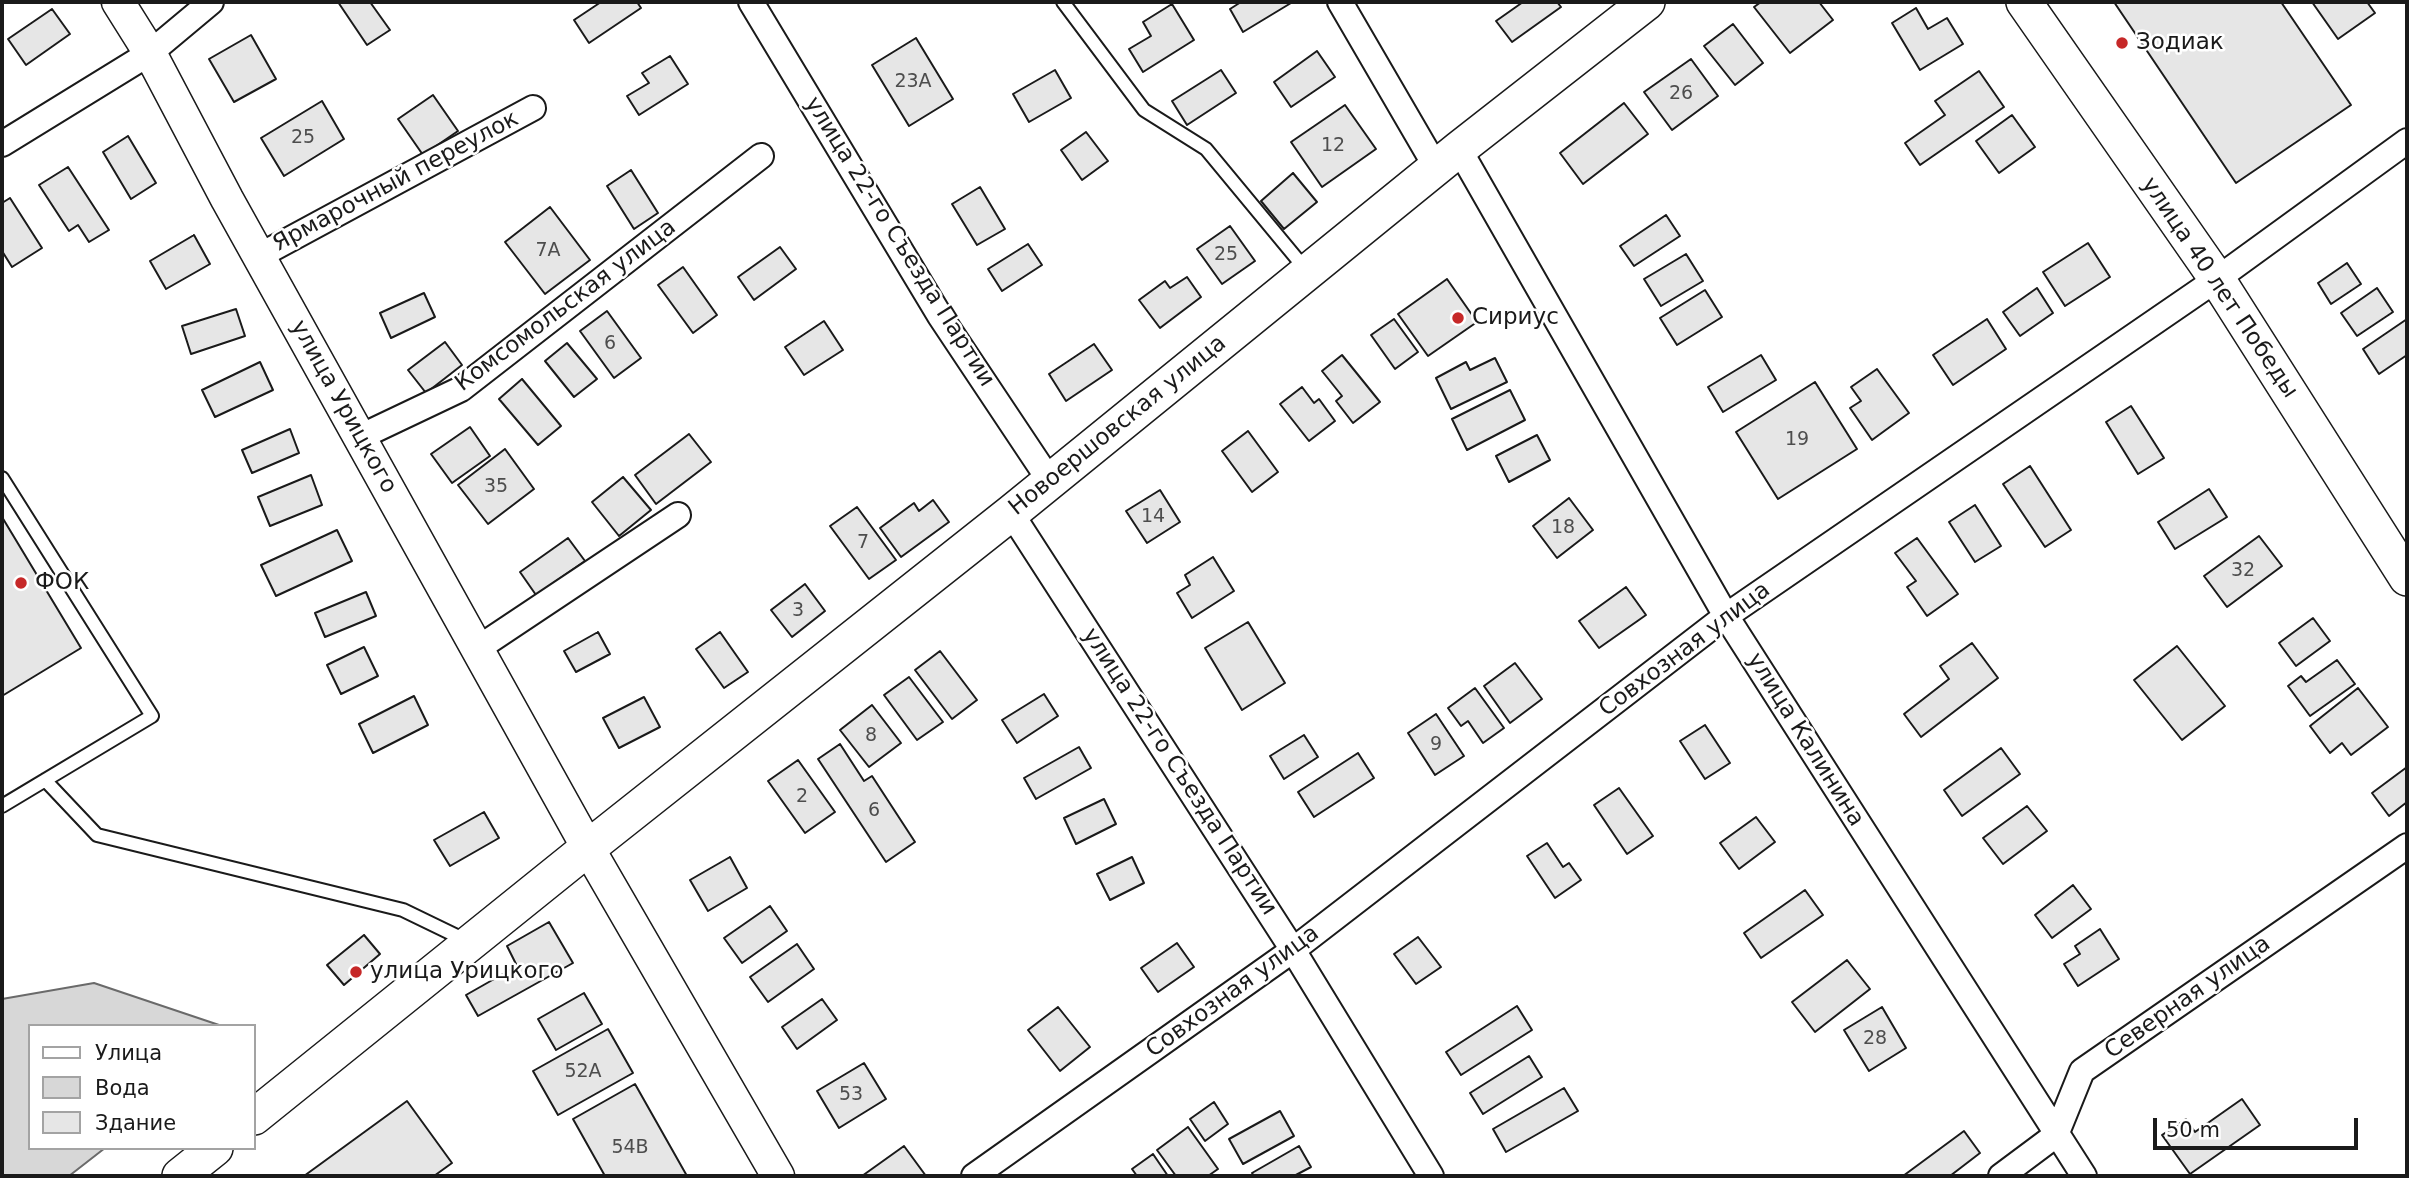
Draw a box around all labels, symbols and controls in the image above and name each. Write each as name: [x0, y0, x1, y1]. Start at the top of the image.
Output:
place label: Зодиак: [2136, 29, 2224, 57]
marker: Зодиак: [2114, 35, 2130, 51]
house number: 23А: [894, 71, 932, 93]
house number: 26: [1669, 83, 1693, 105]
street label: улица 22-го Съезда Партии: [798, 92, 1000, 392]
street label: Ярмарочный переулок: [269, 106, 523, 258]
house number: 25: [291, 127, 315, 149]
house number: 12: [1321, 135, 1345, 157]
street label: улица 40 лет Победы: [2135, 172, 2303, 404]
street label: Комсомольская улица: [450, 214, 682, 398]
house number: 7А: [535, 240, 561, 262]
house number: 25: [1214, 244, 1238, 266]
place label: Сириус: [1472, 304, 1559, 332]
marker: Сириус: [1450, 310, 1466, 326]
street label: улица Урицкого: [284, 316, 402, 498]
street label: Новоершовская улица: [1004, 330, 1232, 522]
house number: 6: [604, 333, 616, 355]
house number: 19: [1785, 429, 1809, 451]
house number: 35: [484, 476, 508, 498]
house number: 14: [1141, 506, 1165, 528]
house number: 18: [1551, 517, 1575, 539]
house number: 7: [857, 532, 869, 554]
house number: 32: [2231, 560, 2255, 582]
place label: ФОК: [35, 569, 89, 597]
marker: ФОК: [13, 575, 29, 591]
street label: Совхозная улица: [1594, 577, 1776, 723]
house number: 3: [792, 600, 804, 622]
street label: улица 22-го Съезда Партии: [1076, 623, 1282, 921]
street label: улица Калинина: [1740, 648, 1870, 832]
house number: 8: [865, 725, 877, 747]
house number: 9: [1430, 734, 1442, 756]
house number: 2: [796, 786, 808, 808]
house number: 6: [868, 800, 880, 822]
street label: Совхозная улица: [1141, 920, 1325, 1064]
street label: Северная улица: [2100, 931, 2276, 1065]
place label: улица Урицкого: [370, 958, 564, 986]
marker: улица Урицкого: [348, 964, 364, 980]
legend: [28, 1024, 256, 1150]
house number: 28: [1863, 1028, 1887, 1050]
text: Улица: [95, 1041, 162, 1065]
house number: 52А: [564, 1061, 602, 1083]
text: Вода: [95, 1076, 150, 1100]
house number: 53: [839, 1084, 863, 1106]
scale bar: [2157, 1104, 2362, 1148]
text: Здание: [95, 1111, 176, 1135]
text: 50 m: [2166, 1118, 2220, 1142]
house number: 54В: [611, 1137, 649, 1159]

